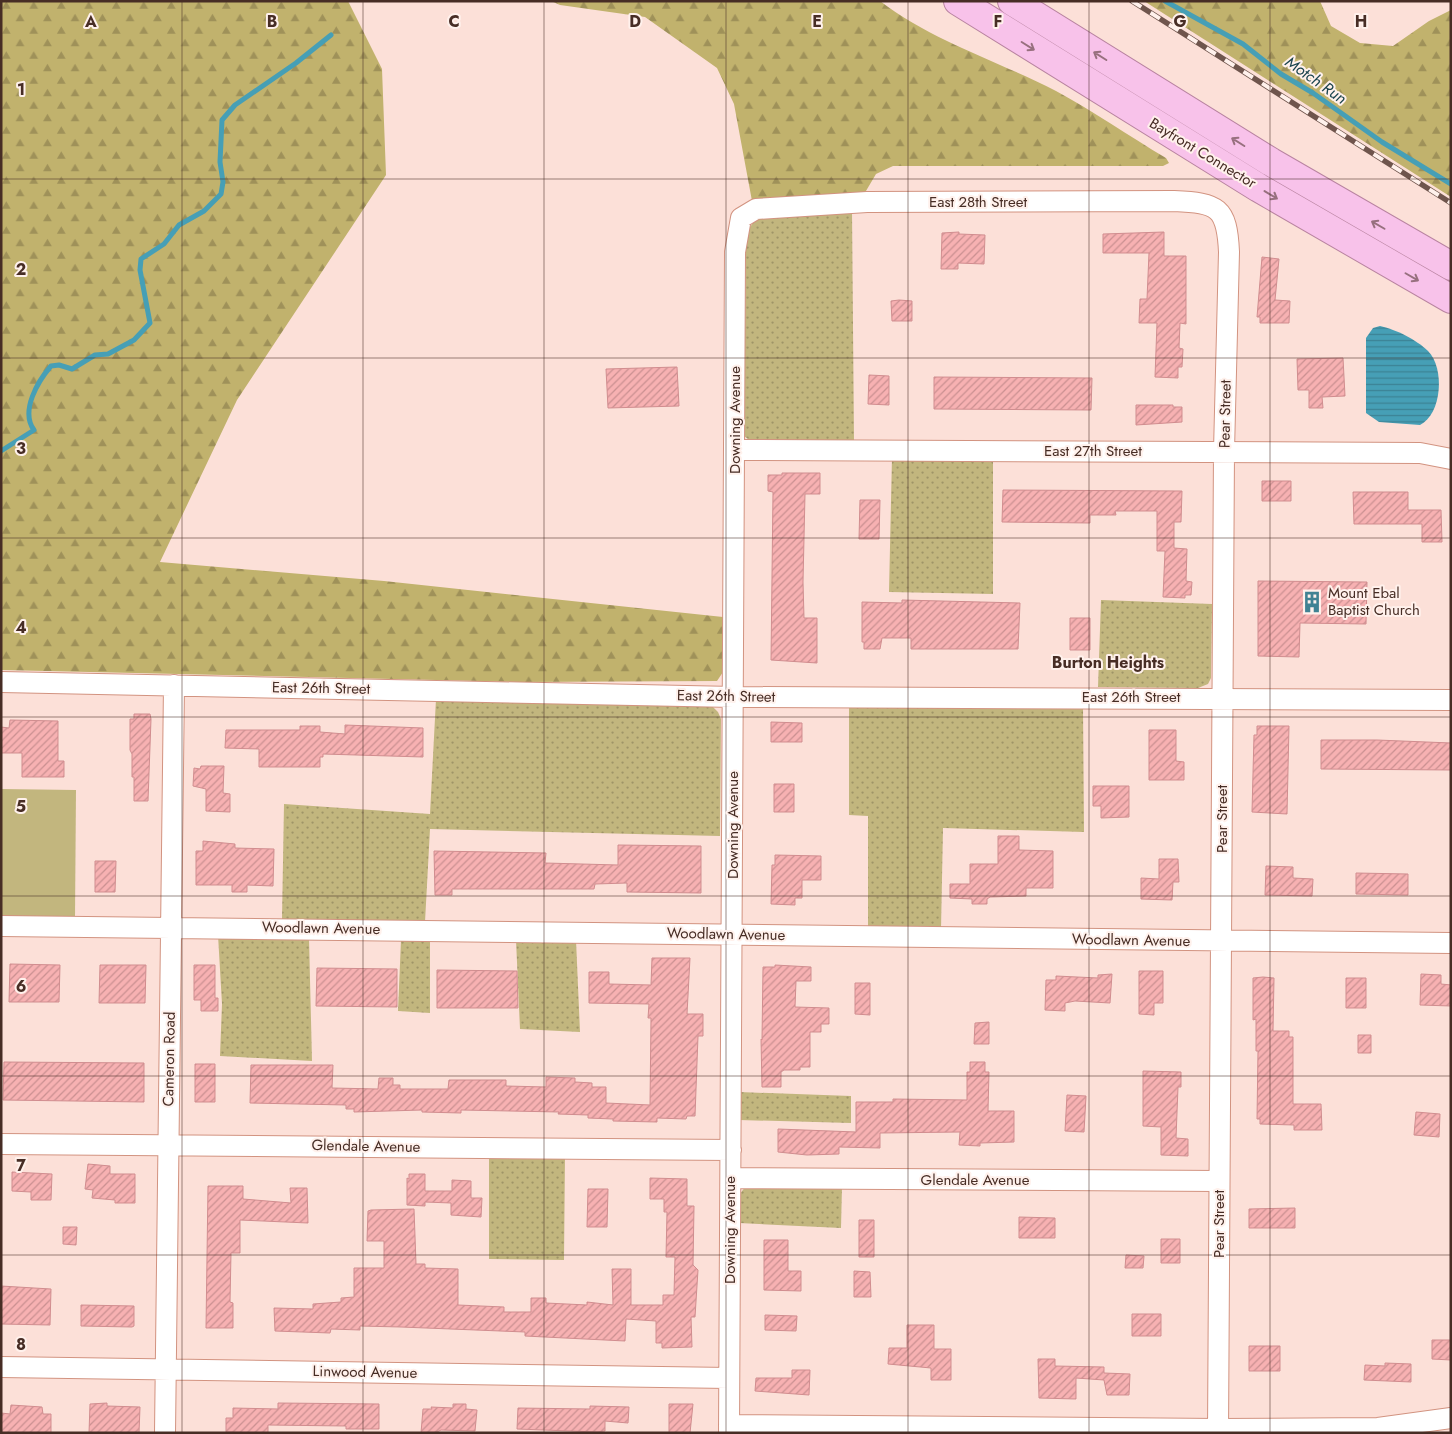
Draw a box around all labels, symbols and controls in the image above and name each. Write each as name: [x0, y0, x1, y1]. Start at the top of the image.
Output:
text: A: [84, 10, 97, 33]
text: B: [267, 10, 277, 33]
text: C: [448, 10, 460, 33]
text: D: [629, 10, 641, 33]
text: E: [812, 10, 822, 33]
text: F: [994, 10, 1002, 33]
text: G: [1173, 10, 1187, 33]
text: H: [1355, 10, 1367, 33]
one-way arrow: [1021, 41, 1035, 51]
water label: Motch Run: [1281, 50, 1351, 110]
one-way arrow: [1094, 51, 1108, 61]
text: 1: [17, 78, 25, 101]
street label: Bayfront Connector: [1145, 112, 1261, 194]
one-way arrow: [1232, 136, 1246, 146]
one-way arrow: [1264, 190, 1278, 200]
street label: East 28th Street: [929, 191, 1027, 213]
one-way arrow: [1371, 219, 1386, 229]
text: 2: [16, 258, 26, 281]
one-way arrow: [1404, 273, 1418, 283]
street label: Downing Avenue: [724, 366, 746, 474]
street label: Pear Street: [1213, 379, 1237, 448]
text: 3: [16, 437, 26, 460]
street label: East 27th Street: [1044, 440, 1142, 462]
place label: Mount Ebal Baptist Church: [1328, 582, 1420, 621]
building icon: Mount Ebal Baptist Church: [1299, 589, 1325, 615]
text: 4: [15, 616, 27, 639]
district label: Burton Heights: [1052, 651, 1164, 674]
street label: East 26th Street: [272, 676, 371, 700]
street label: East 26th Street: [677, 684, 776, 708]
street label: East 26th Street: [1082, 686, 1181, 708]
street label: Downing Avenue: [722, 771, 744, 879]
street label: Pear Street: [1211, 785, 1233, 853]
text: 5: [16, 795, 26, 818]
street label: Woodlawn Avenue: [262, 916, 381, 940]
street label: Woodlawn Avenue: [667, 922, 786, 946]
street label: Woodlawn Avenue: [1072, 928, 1191, 952]
text: 6: [16, 975, 26, 998]
street label: Cameron Road: [157, 1011, 181, 1107]
street label: Glendale Avenue: [311, 1134, 421, 1158]
text: 7: [16, 1154, 26, 1177]
street label: Glendale Avenue: [921, 1169, 1030, 1191]
street label: Downing Avenue: [719, 1176, 741, 1284]
street label: Pear Street: [1208, 1190, 1230, 1258]
text: 8: [16, 1333, 26, 1356]
street label: Linwood Avenue: [313, 1360, 418, 1384]

